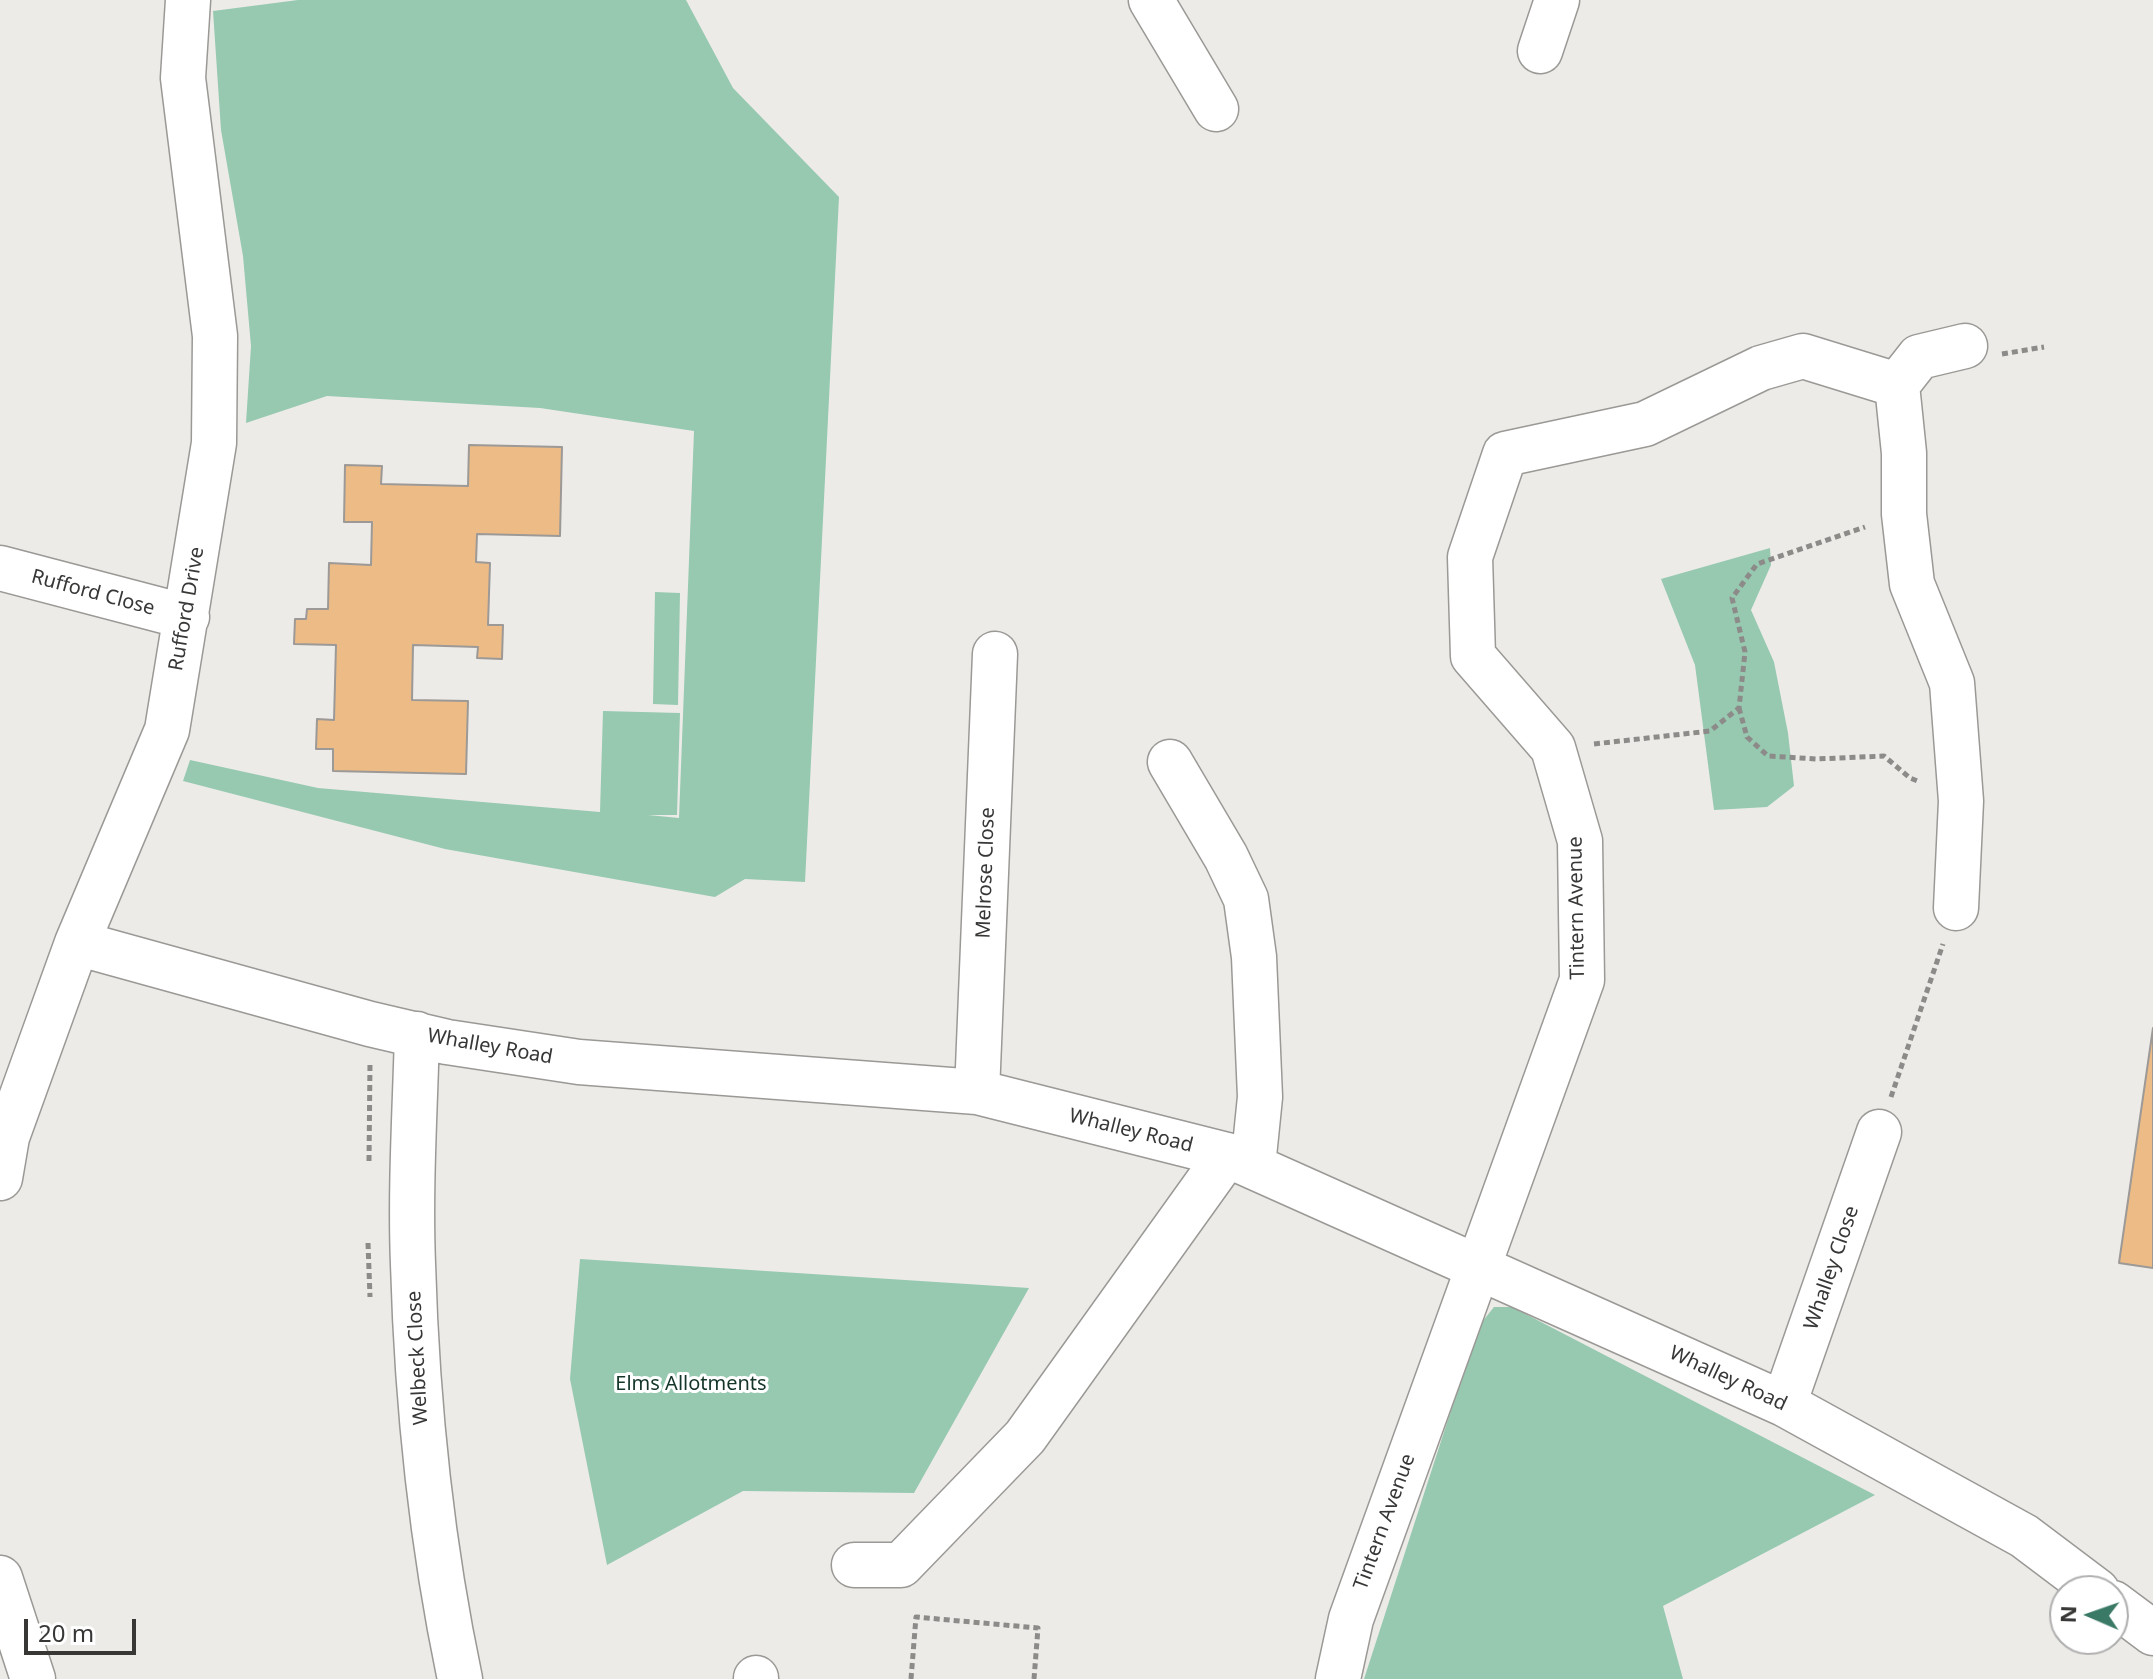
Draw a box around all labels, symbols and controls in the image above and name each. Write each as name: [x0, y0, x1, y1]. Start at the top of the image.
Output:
street label: Rufford Drive: [164, 545, 210, 673]
street label: Rufford Close: [29, 565, 157, 621]
street label: Melrose Close: [972, 807, 1000, 939]
street label: Tintern Avenue: [1564, 836, 1590, 980]
street label: Whalley Road: [425, 1024, 555, 1070]
street label: Whalley Road: [1067, 1104, 1195, 1158]
street label: Whalley Close: [1800, 1203, 1864, 1333]
street label: Welbeck Close: [402, 1290, 434, 1426]
street label: Whalley Road: [1665, 1341, 1791, 1417]
park label: Elms Allotments: [615, 1372, 767, 1396]
street label: Tintern Avenue: [1349, 1451, 1421, 1593]
north arrow: [2049, 1575, 2129, 1655]
scale bar: [28, 1603, 140, 1653]
text: N: [2052, 1605, 2082, 1624]
text: 20 m: [38, 1616, 94, 1649]

